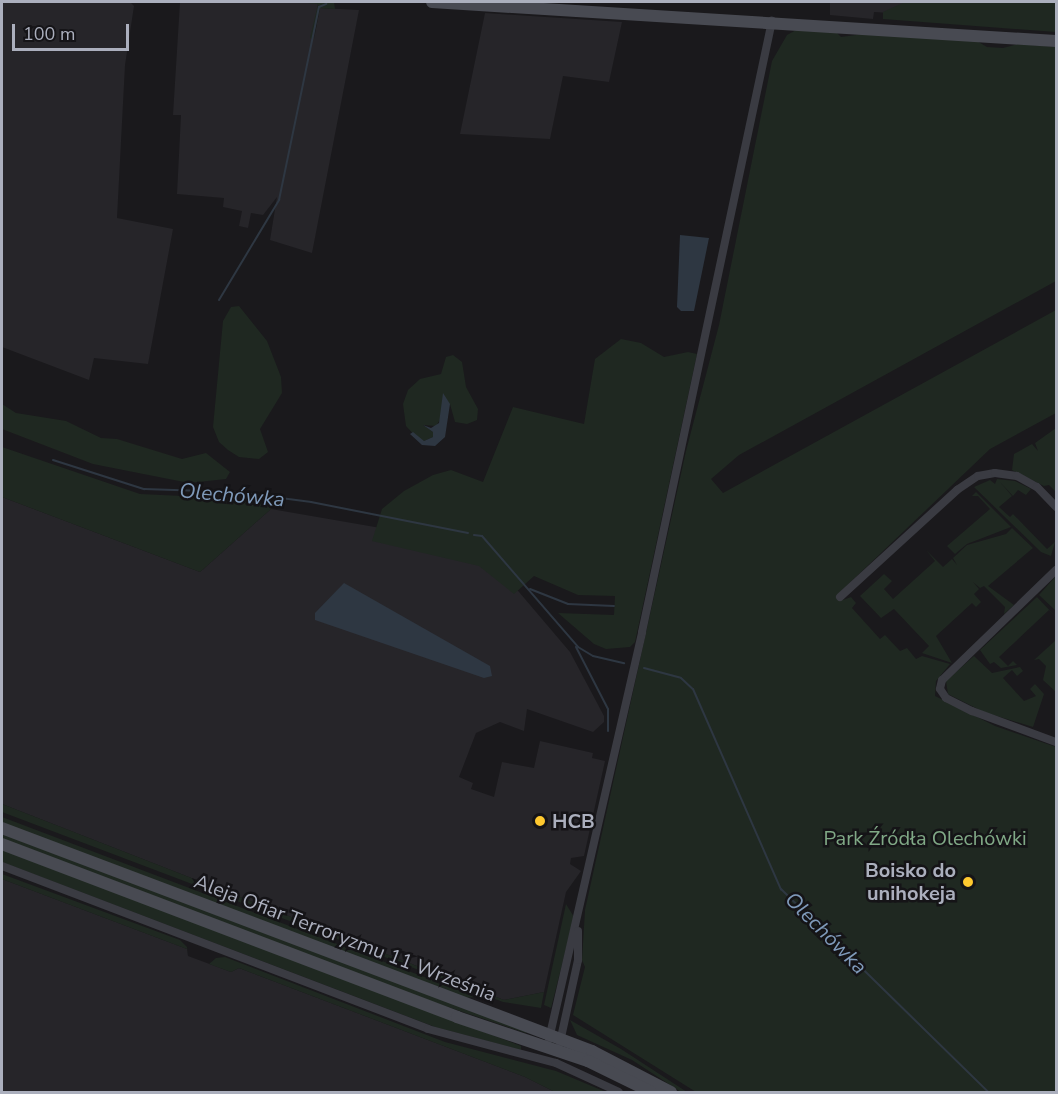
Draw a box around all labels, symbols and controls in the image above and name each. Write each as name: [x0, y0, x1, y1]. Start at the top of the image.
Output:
scale bar: [15, 12, 132, 50]
text: 100 m: [23, 22, 75, 46]
water label: Olechówka: [178, 478, 286, 512]
place label: HCB: [552, 809, 595, 833]
marker: HCB: [533, 814, 547, 828]
park label: Park Źródła Olechówki: [823, 826, 1027, 850]
place label: Boisko do unihokeja: [865, 858, 956, 905]
street label: Aleja Ofiar Terroryzmu 11 Września: [191, 869, 499, 1007]
marker: Boisko do unihokeja: [961, 875, 975, 889]
water label: Olechówka: [780, 887, 872, 979]

